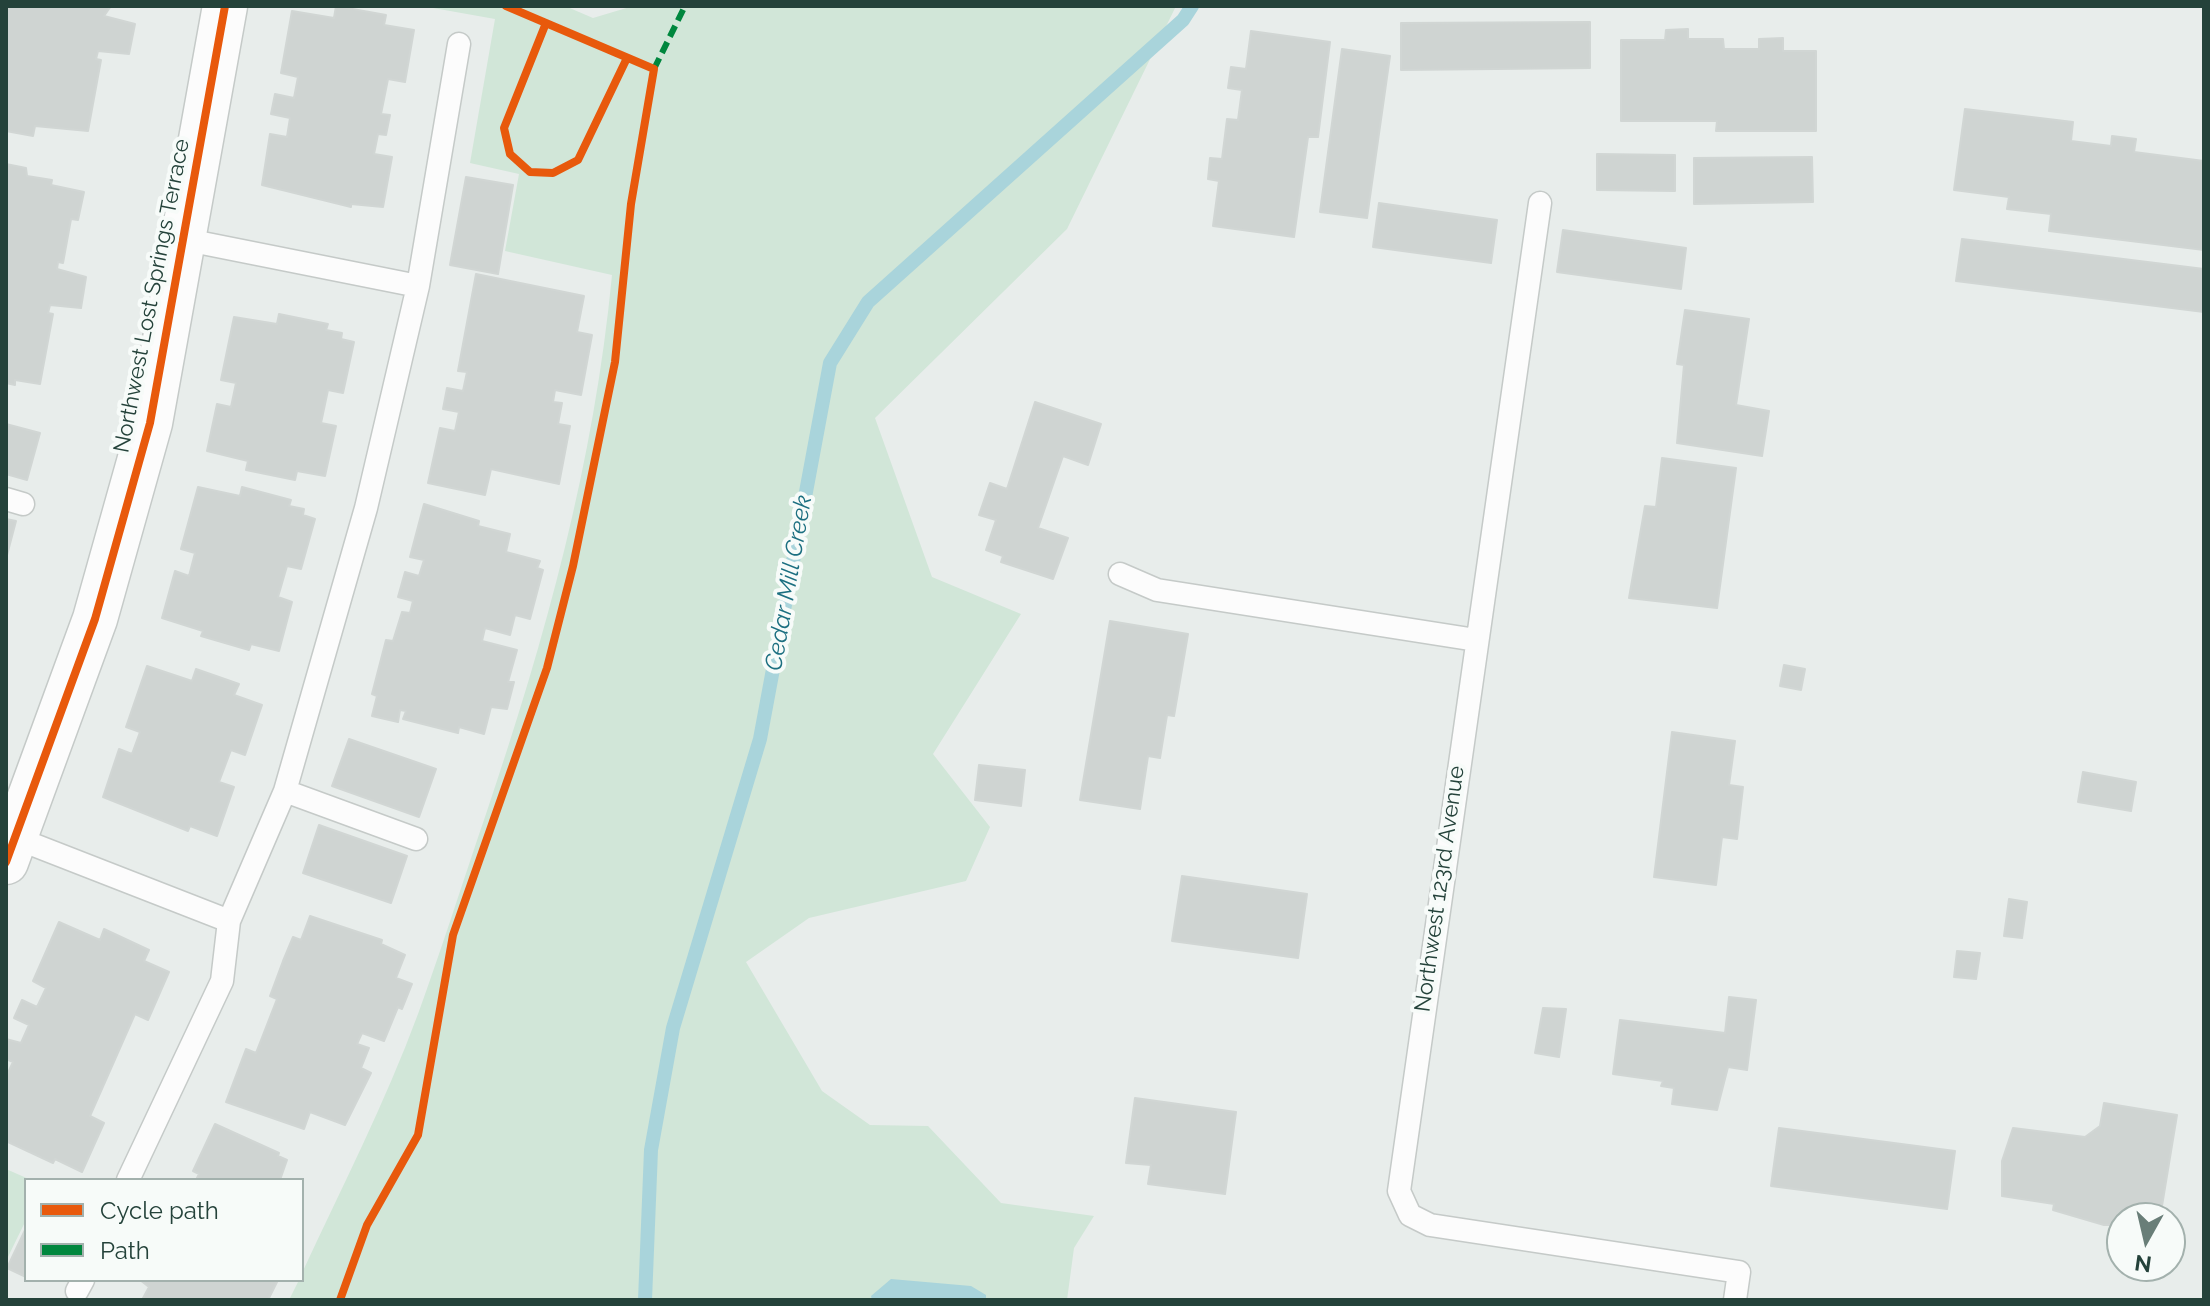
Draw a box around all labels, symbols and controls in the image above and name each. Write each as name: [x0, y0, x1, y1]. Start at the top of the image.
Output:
street label: Northwest Lost Springs Terrace: [109, 137, 195, 455]
water label: Cedar Mill Creek: [759, 493, 819, 673]
street label: Northwest 123rd Avenue: [1410, 764, 1470, 1014]
legend: [24, 1178, 304, 1282]
text: Cycle path: [100, 1196, 219, 1225]
north arrow: [2106, 1202, 2186, 1282]
text: Path: [100, 1236, 150, 1265]
text: N: [2133, 1250, 2153, 1278]

